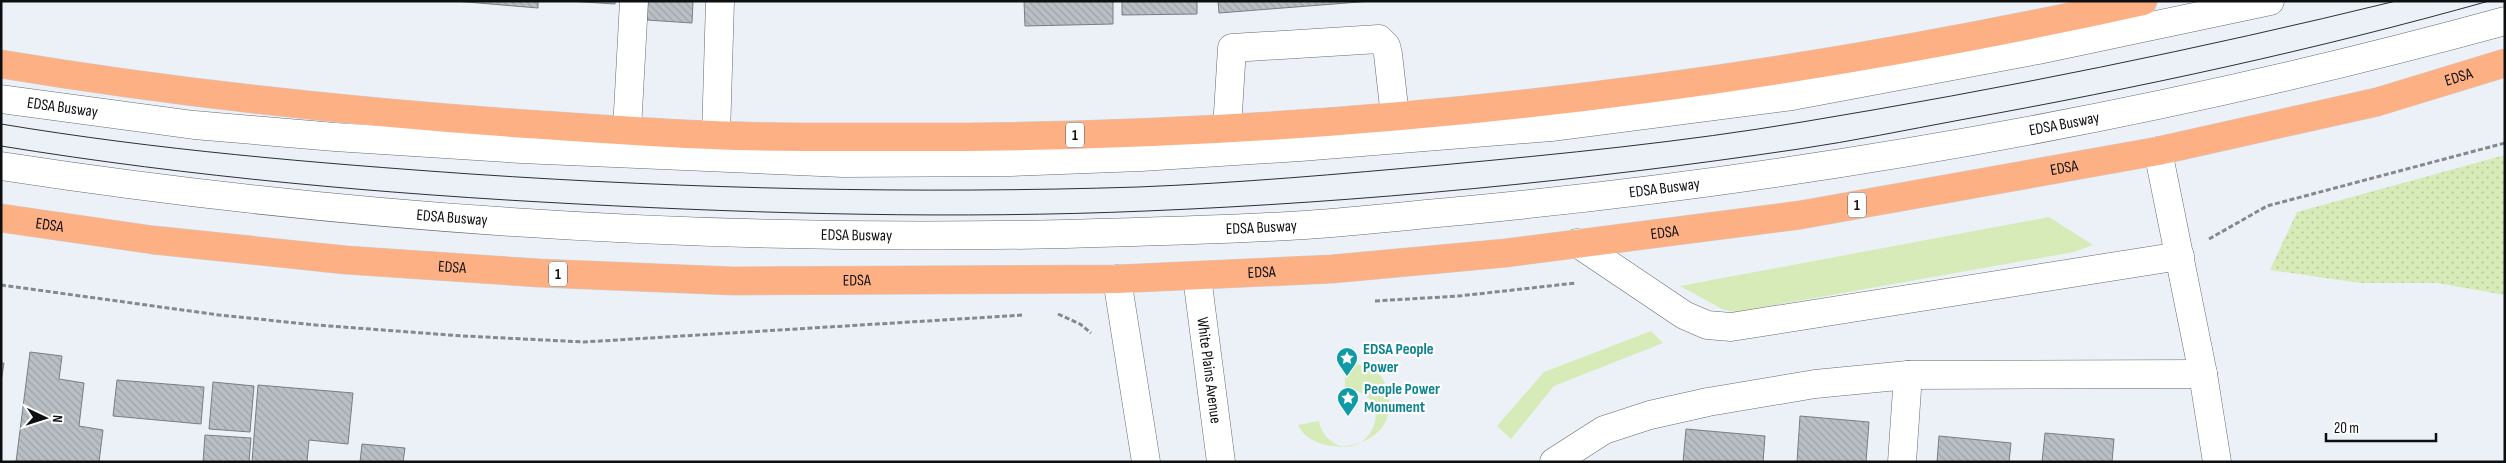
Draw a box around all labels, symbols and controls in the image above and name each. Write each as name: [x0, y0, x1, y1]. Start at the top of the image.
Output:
street label: EDSA: [2442, 64, 2475, 90]
street label: EDSA Busway: [26, 93, 99, 121]
street label: EDSA Busway: [2027, 108, 2101, 140]
road number: 1: [1066, 122, 1084, 148]
street label: EDSA: [2049, 156, 2080, 180]
street label: EDSA Busway: [1628, 174, 1701, 202]
road number: 1: [1848, 192, 1866, 218]
street label: EDSA Busway: [416, 205, 488, 230]
street label: EDSA: [34, 214, 65, 236]
street label: EDSA Busway: [1225, 216, 1298, 239]
street label: EDSA: [1649, 221, 1680, 244]
street label: EDSA Busway: [821, 225, 892, 245]
street label: EDSA: [437, 257, 467, 278]
road number: 1: [549, 262, 567, 286]
street label: EDSA: [1247, 262, 1276, 282]
street label: EDSA: [843, 271, 871, 290]
street label: White Plains Avenue: [1193, 316, 1225, 425]
place label: EDSA People Power: [1363, 340, 1434, 377]
place icon: EDSA People Power: [1335, 346, 1359, 377]
place label: People Power Monument: [1364, 380, 1440, 417]
place icon: People Power Monument: [1336, 386, 1360, 417]
north arrow: [20, 393, 70, 443]
scale bar: [2326, 410, 2436, 442]
text: N: [49, 415, 66, 423]
text: 20 m: [2334, 419, 2359, 438]

